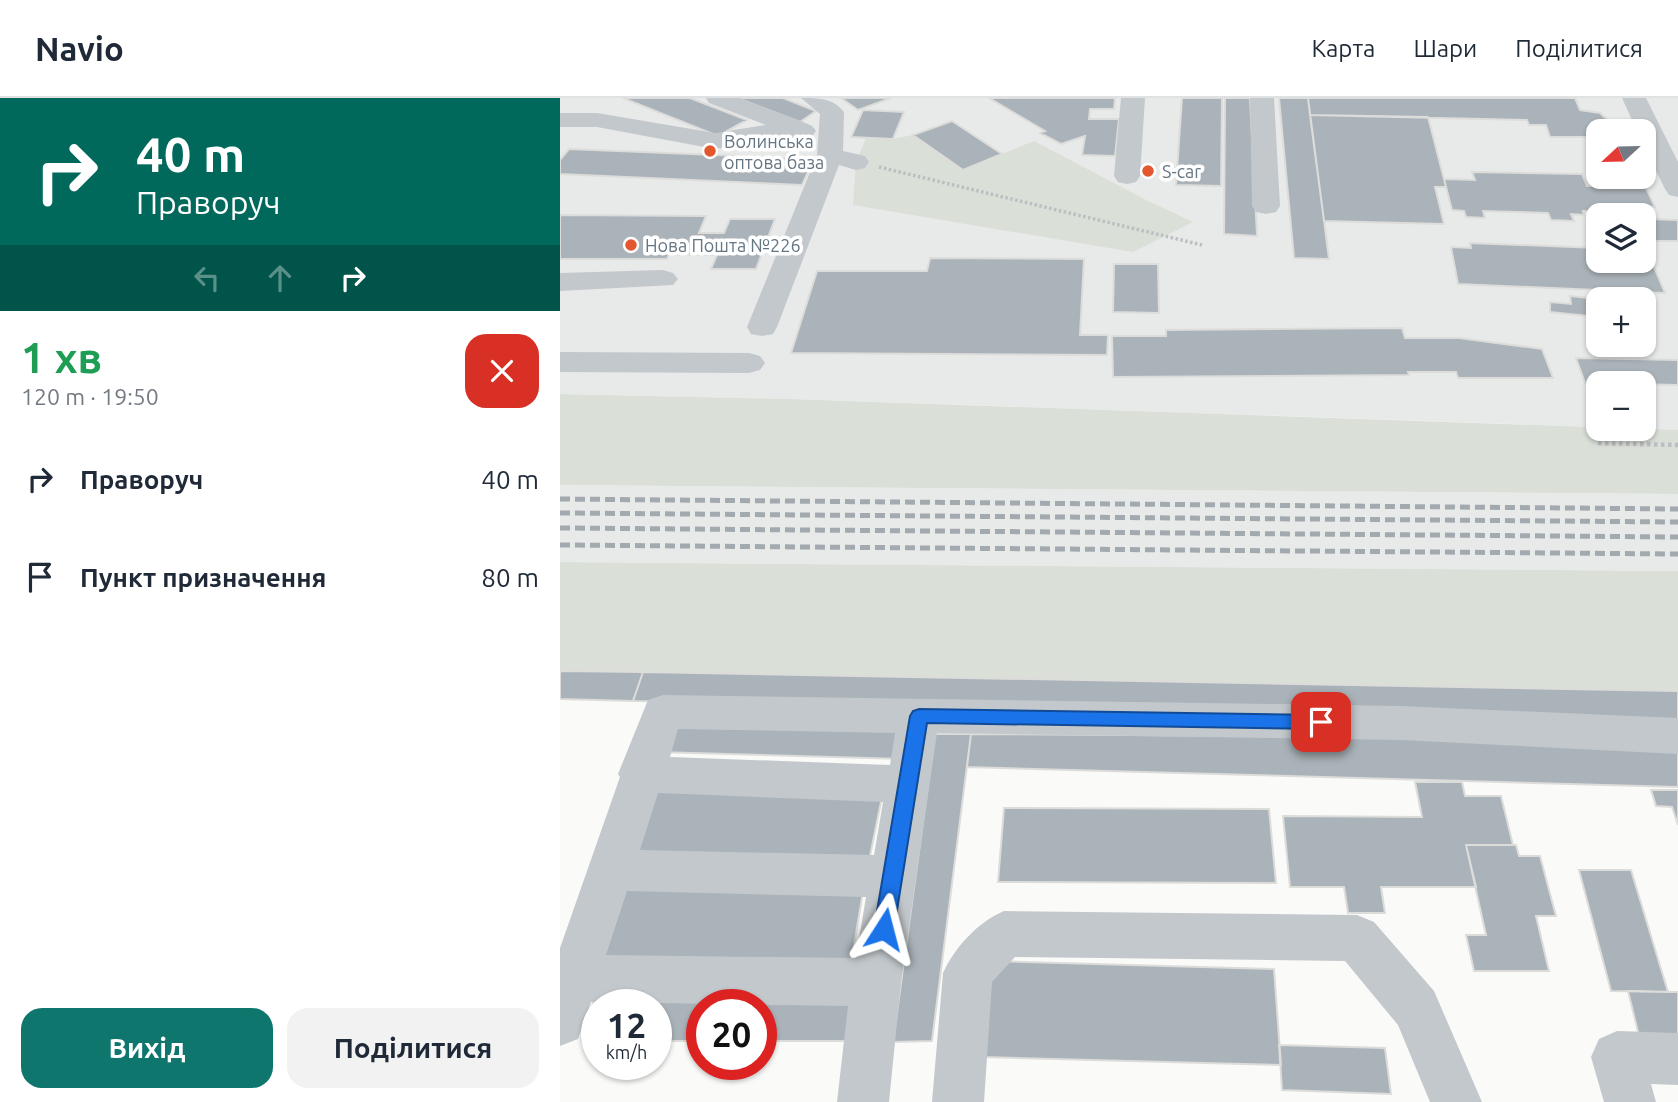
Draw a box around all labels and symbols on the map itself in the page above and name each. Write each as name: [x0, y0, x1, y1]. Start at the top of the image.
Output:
north arrow: [1586, 119, 1656, 189]
place label: Волинська оптова база: [724, 131, 824, 172]
marker: Волинська оптова база: [702, 143, 718, 159]
place label: S-car: [1162, 161, 1201, 181]
marker: S-car: [1140, 163, 1156, 179]
place label: Нова Пошта №226: [645, 235, 801, 255]
marker: Нова Пошта №226: [623, 237, 639, 253]
pin: [1291, 692, 1351, 752]
position arrow: [847, 892, 921, 966]
speed limit sign: 20: [686, 989, 777, 1080]

